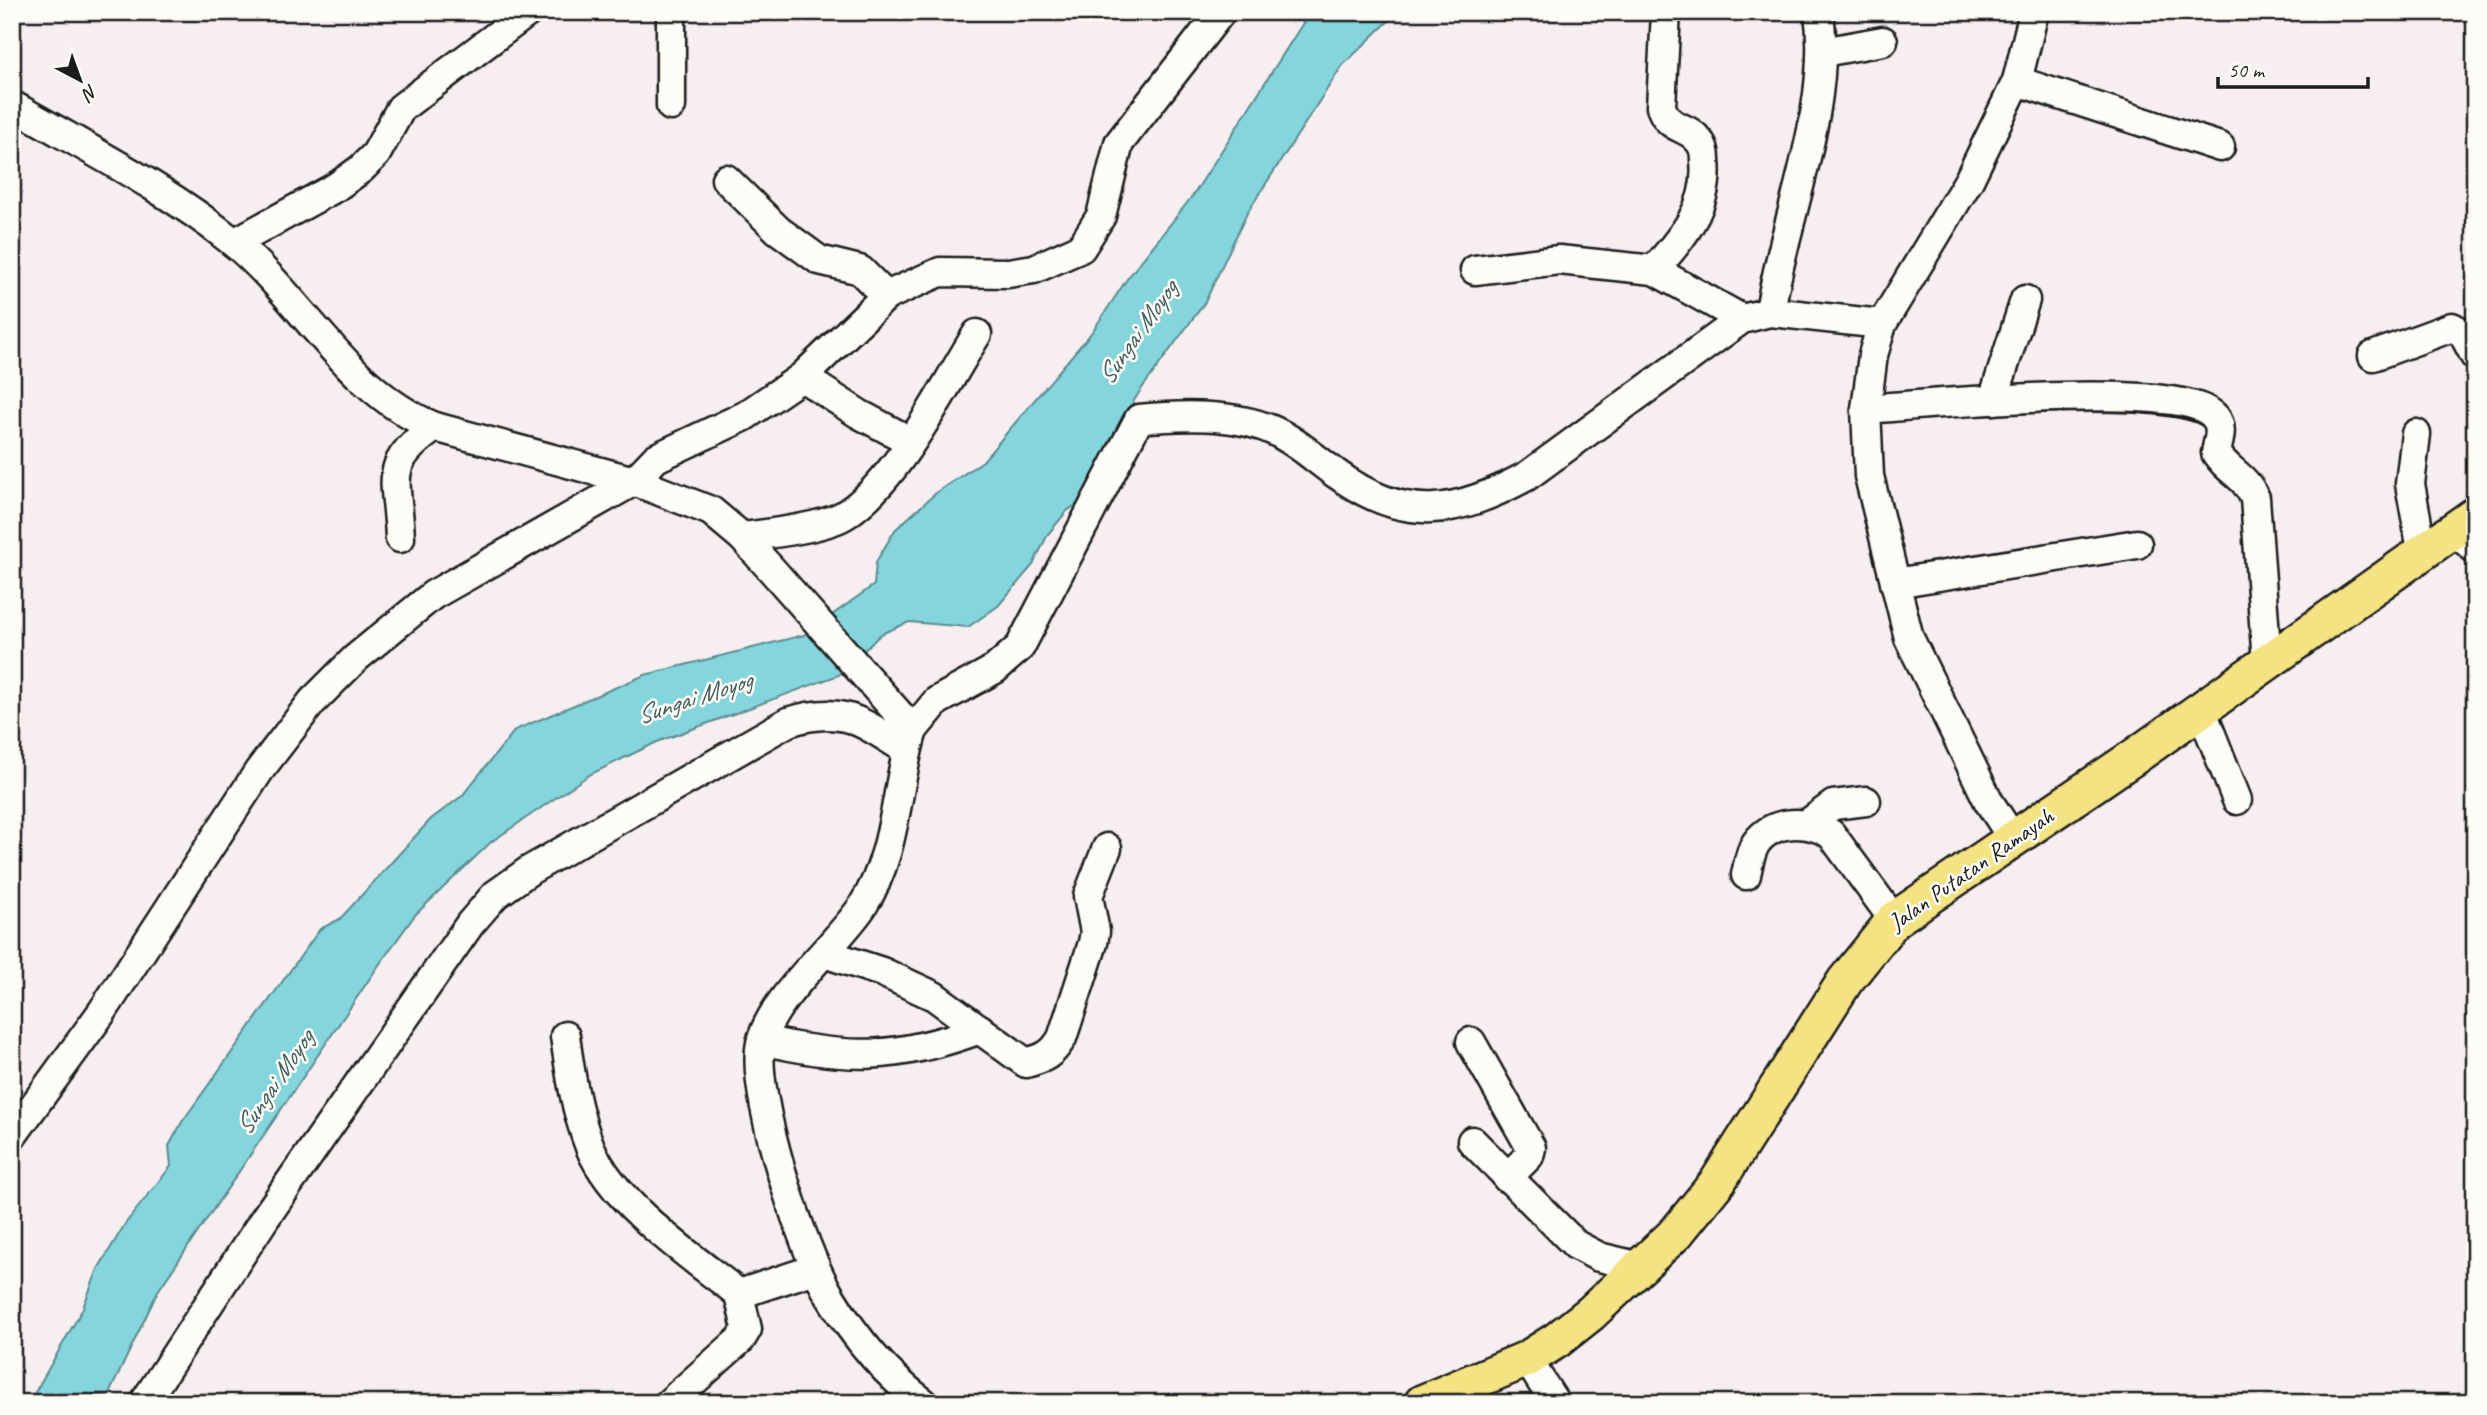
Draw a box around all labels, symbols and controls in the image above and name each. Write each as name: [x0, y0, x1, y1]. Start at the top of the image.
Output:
north arrow: [46, 46, 116, 116]
scale bar: [2218, 46, 2368, 90]
text: 50 m: [2228, 57, 2266, 83]
text: N: [76, 79, 103, 107]
water label: Sungai Moyog: [1090, 271, 1187, 391]
water label: Sungai Moyog: [632, 662, 760, 732]
street label: Jalan Putatan Ramayah: [1882, 800, 2060, 938]
water label: Sungai Moyog: [227, 1020, 324, 1141]

